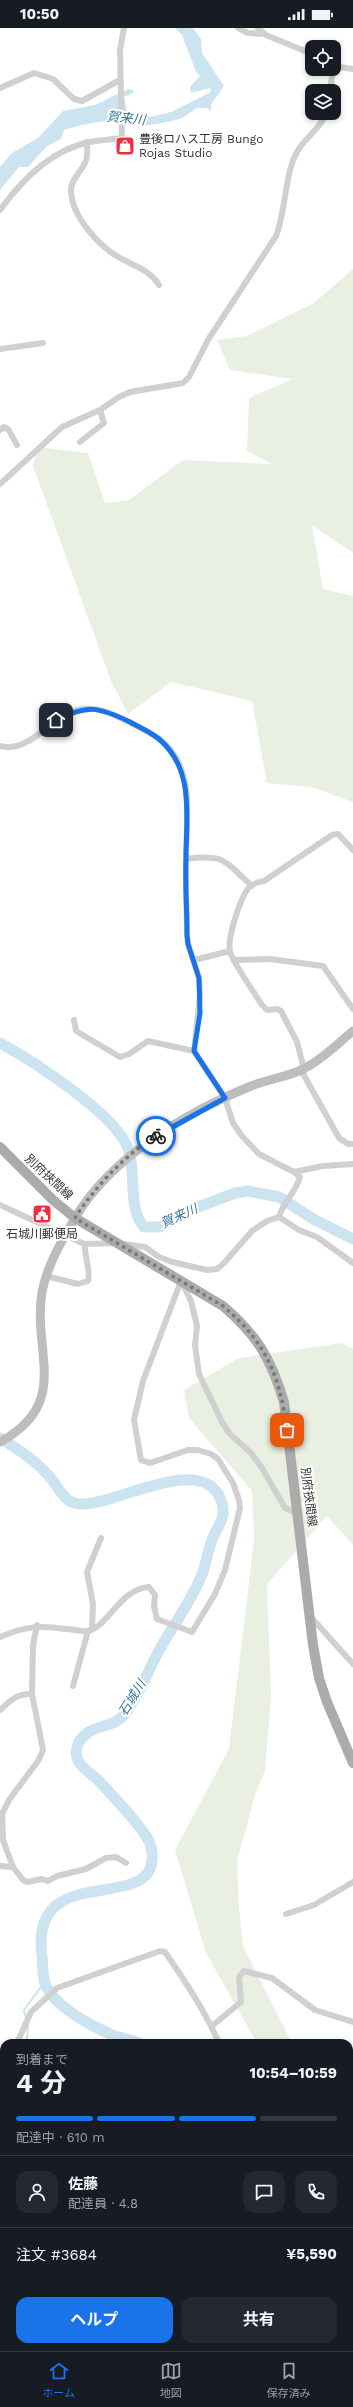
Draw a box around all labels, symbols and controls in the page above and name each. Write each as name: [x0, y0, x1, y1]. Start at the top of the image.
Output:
text: 10:50: [20, 5, 59, 23]
map controls: [305, 40, 341, 120]
button: locate: [305, 40, 341, 76]
button: layers: [305, 84, 341, 120]
water label: 賀来川: [106, 109, 148, 128]
place label: 豊後ロハス工房 Bungo Rojas Studio: [139, 132, 263, 160]
shop icon: 豊後ロハス工房 Bungo Rojas Studio: [114, 135, 136, 157]
pin: [39, 703, 73, 737]
icon: home: [45, 709, 67, 731]
courier: [136, 1116, 176, 1156]
icon: bike: [145, 1125, 167, 1147]
street label: 別府挾間線: [22, 1151, 76, 1203]
water label: 賀来川: [158, 1200, 202, 1231]
public building icon: 石城川郵便局: [31, 1203, 53, 1225]
place label: 石城川郵便局: [6, 1227, 78, 1241]
pin: [270, 1413, 304, 1447]
icon: bag: [276, 1419, 298, 1441]
street label: 別府挾間線: [298, 1466, 320, 1528]
water label: 石城川: [115, 1676, 150, 1719]
text: 到着まで: [16, 2052, 68, 2067]
text: 10:54–10:59: [249, 2064, 337, 2082]
text: 4 分: [16, 2068, 66, 2098]
text: 配達中 · 610 m: [16, 2130, 105, 2145]
button: person: [16, 2171, 58, 2213]
button: chat: [243, 2171, 285, 2213]
button: phone: [295, 2171, 337, 2213]
text: 佐藤: [68, 2175, 98, 2193]
text: 配達員 · 4.8: [68, 2196, 138, 2211]
text: ¥5,590: [286, 2245, 337, 2263]
text: 注文 #3684: [16, 2246, 97, 2264]
button: ヘルプ: [16, 2297, 173, 2343]
button: 共有: [181, 2297, 337, 2343]
tab: ホーム: [42, 2360, 75, 2400]
tab: 地図: [160, 2360, 182, 2400]
tab: 保存済み: [267, 2360, 311, 2400]

